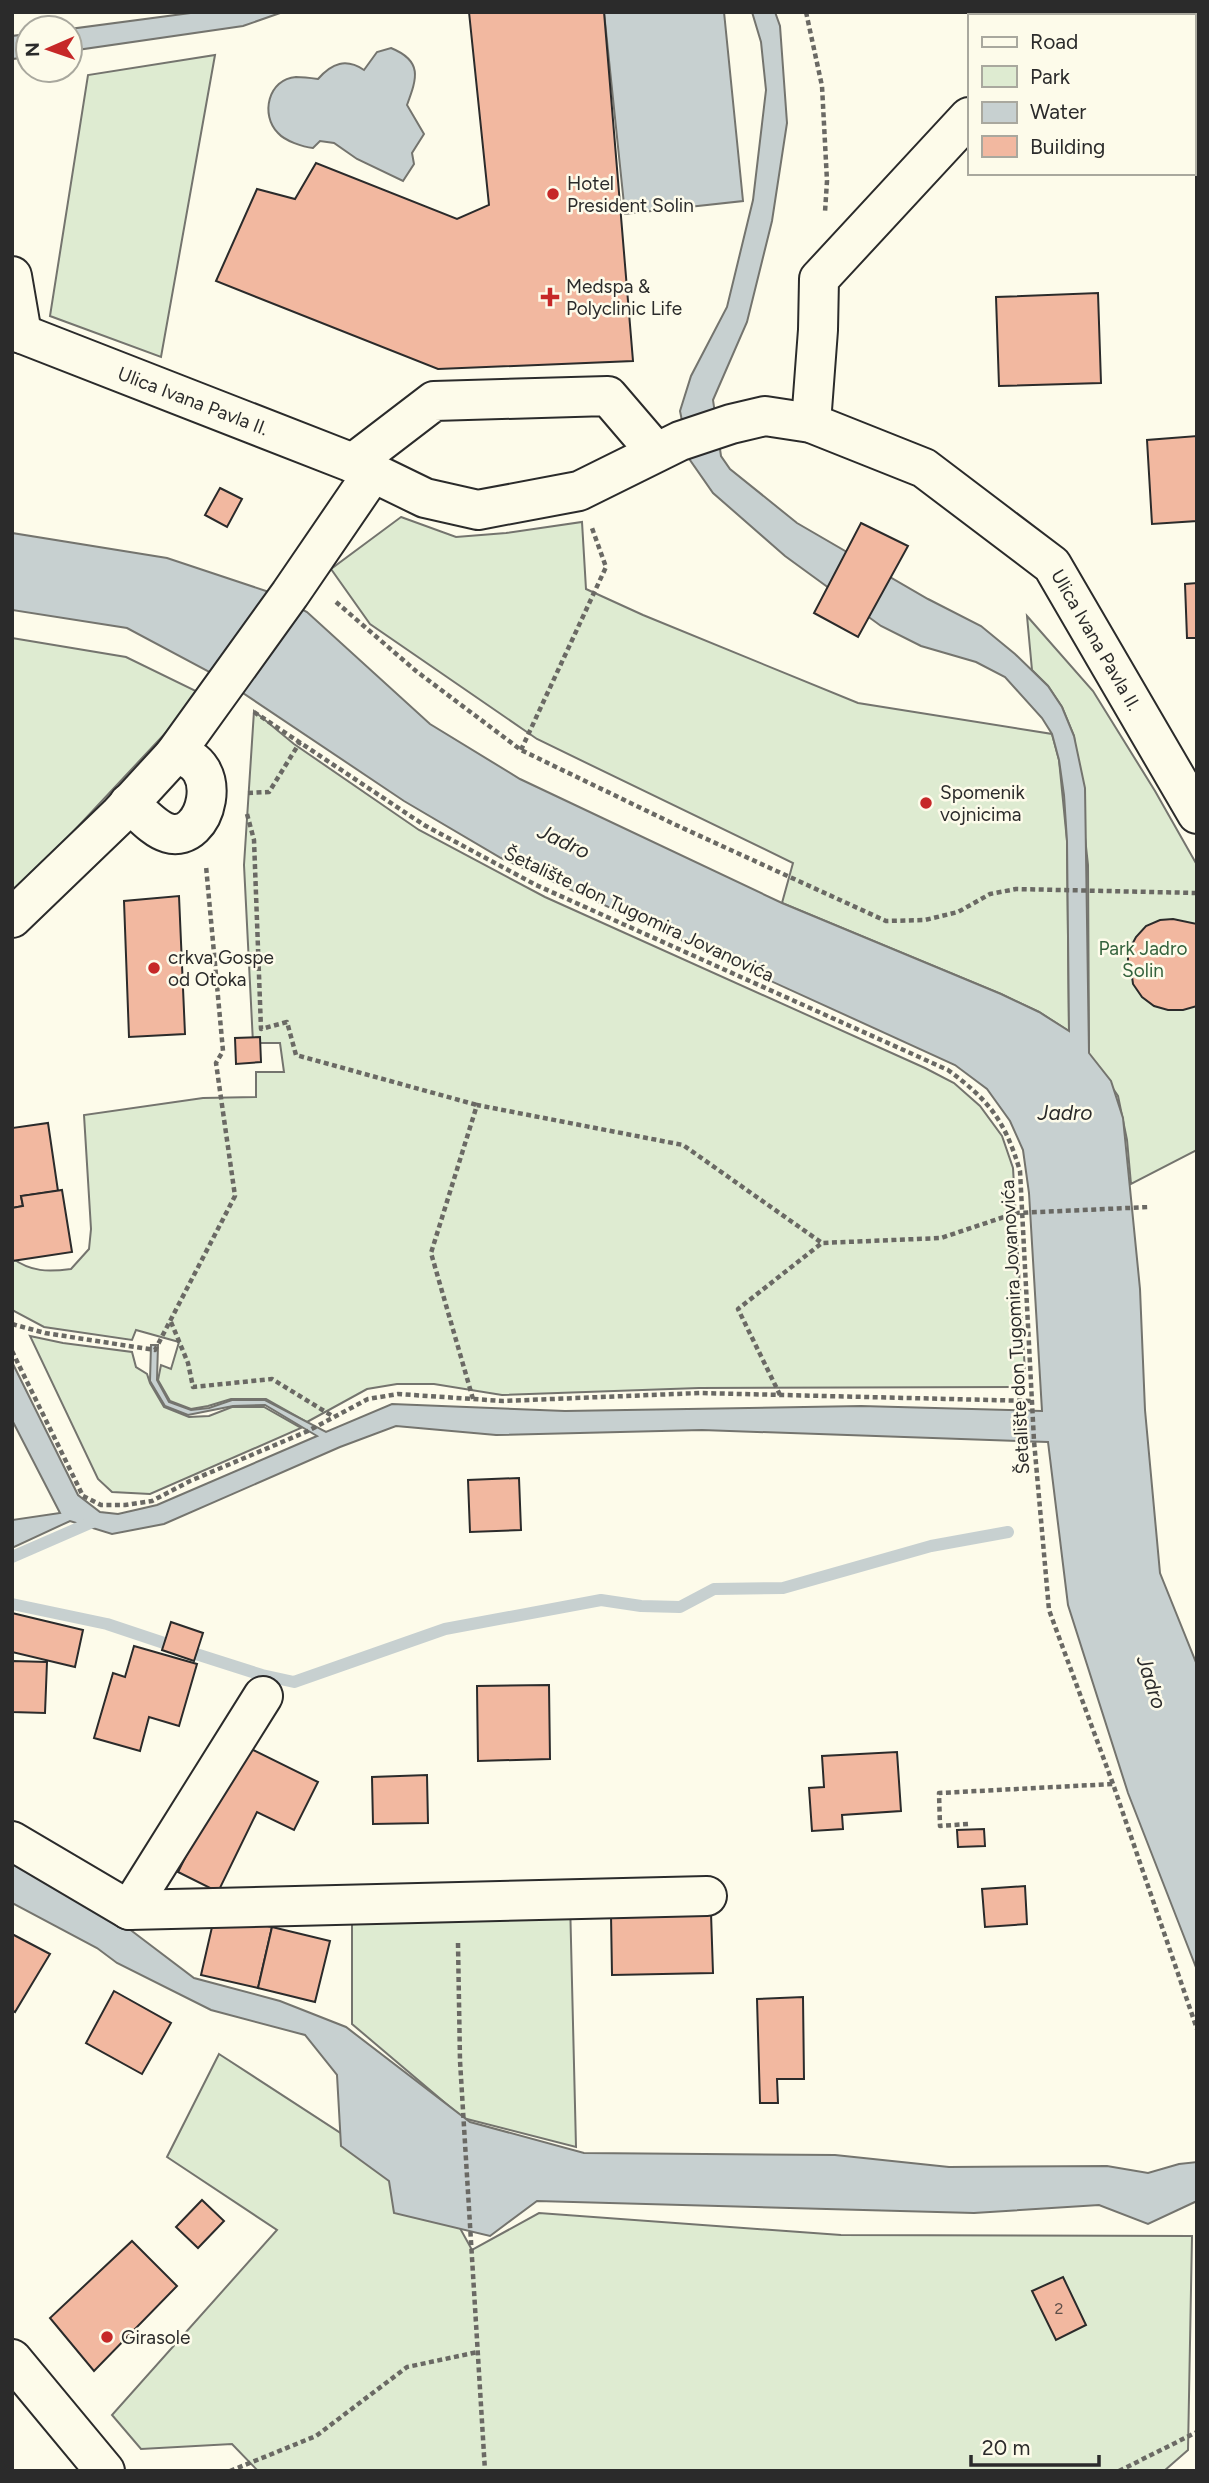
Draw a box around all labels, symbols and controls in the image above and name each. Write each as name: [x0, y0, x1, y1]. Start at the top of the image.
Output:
north arrow: [14, 14, 84, 84]
legend: [968, 14, 1195, 175]
text: Road: [1030, 29, 1078, 54]
text: N: [21, 42, 44, 57]
text: Park: [1030, 64, 1071, 89]
text: Water: [1030, 99, 1086, 124]
text: Building: [1030, 134, 1105, 159]
place label: Hotel President Solin: [567, 172, 694, 217]
marker: Hotel President Solin: [545, 186, 561, 202]
place label: Medspa & Polyclinic Life: [566, 275, 682, 320]
marker: Medspa & Polyclinic Life: [540, 287, 560, 307]
street label: Ulica Ivana Pavla II.: [115, 362, 271, 440]
street label: Ulica Ivana Pavla II.: [1046, 565, 1146, 715]
place label: Spomenik vojnicima: [940, 781, 1025, 826]
marker: Spomenik vojnicima: [918, 795, 934, 811]
water label: Jadro: [533, 818, 594, 864]
street label: Šetalište don Tugomira Jovanovića: [500, 841, 778, 987]
park label: Park Jadro Solin: [1099, 937, 1187, 982]
place label: crkva Gospe od Otoka: [168, 946, 274, 991]
marker: crkva Gospe od Otoka: [146, 960, 162, 976]
water label: Jadro: [1037, 1100, 1092, 1125]
street label: Šetalište don Tugomira Jovanovića: [996, 1179, 1034, 1475]
water label: Jadro: [1131, 1651, 1172, 1712]
house number: 2: [1055, 2299, 1063, 2318]
place label: Girasole: [121, 2326, 190, 2349]
marker: Girasole: [99, 2329, 115, 2345]
scale bar: [971, 2424, 1099, 2468]
text: 20 m: [982, 2435, 1030, 2460]

